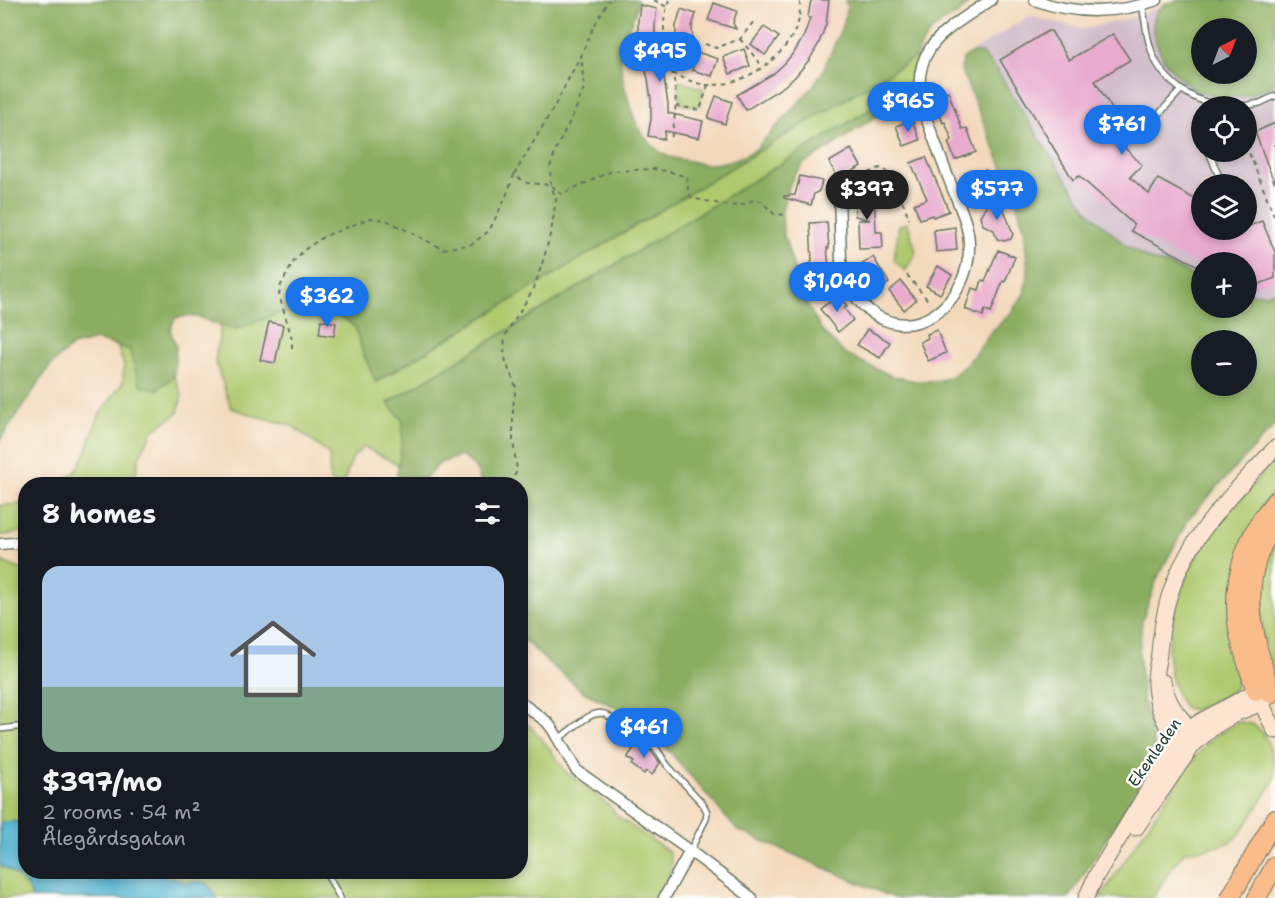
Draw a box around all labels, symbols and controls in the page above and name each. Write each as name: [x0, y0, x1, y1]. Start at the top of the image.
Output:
north arrow: [1191, 18, 1257, 84]
map controls: [1191, 18, 1257, 396]
pin: $495: [624, 32, 696, 83]
text: $495: [633, 38, 687, 64]
pin: $965: [872, 82, 944, 133]
text: $965: [881, 88, 935, 114]
button: locate: [1191, 96, 1257, 162]
pin: $761: [1086, 105, 1158, 156]
text: $761: [1098, 111, 1146, 137]
pin: $397: [831, 170, 903, 221]
pin: $577: [961, 170, 1033, 221]
button: layers: [1191, 174, 1257, 240]
text: $397: [840, 176, 894, 202]
text: $577: [970, 176, 1024, 202]
button: +: [1191, 252, 1257, 318]
pin: $1,040: [788, 262, 886, 313]
text: $1,040: [803, 268, 871, 294]
pin: $362: [291, 277, 363, 328]
text: $362: [300, 283, 354, 309]
button: −: [1191, 330, 1257, 396]
text: 8 homes: [42, 496, 156, 531]
icon: filters: [471, 497, 504, 530]
icon: home: [219, 605, 327, 713]
pin: $461: [608, 708, 680, 759]
text: $461: [620, 714, 668, 740]
street label: Ekenleden: [1123, 714, 1186, 791]
text: $397/mo: [42, 764, 162, 799]
text: 2 rooms · 54 m²: [42, 799, 201, 825]
text: Ålegårdsgatan: [42, 825, 186, 851]

